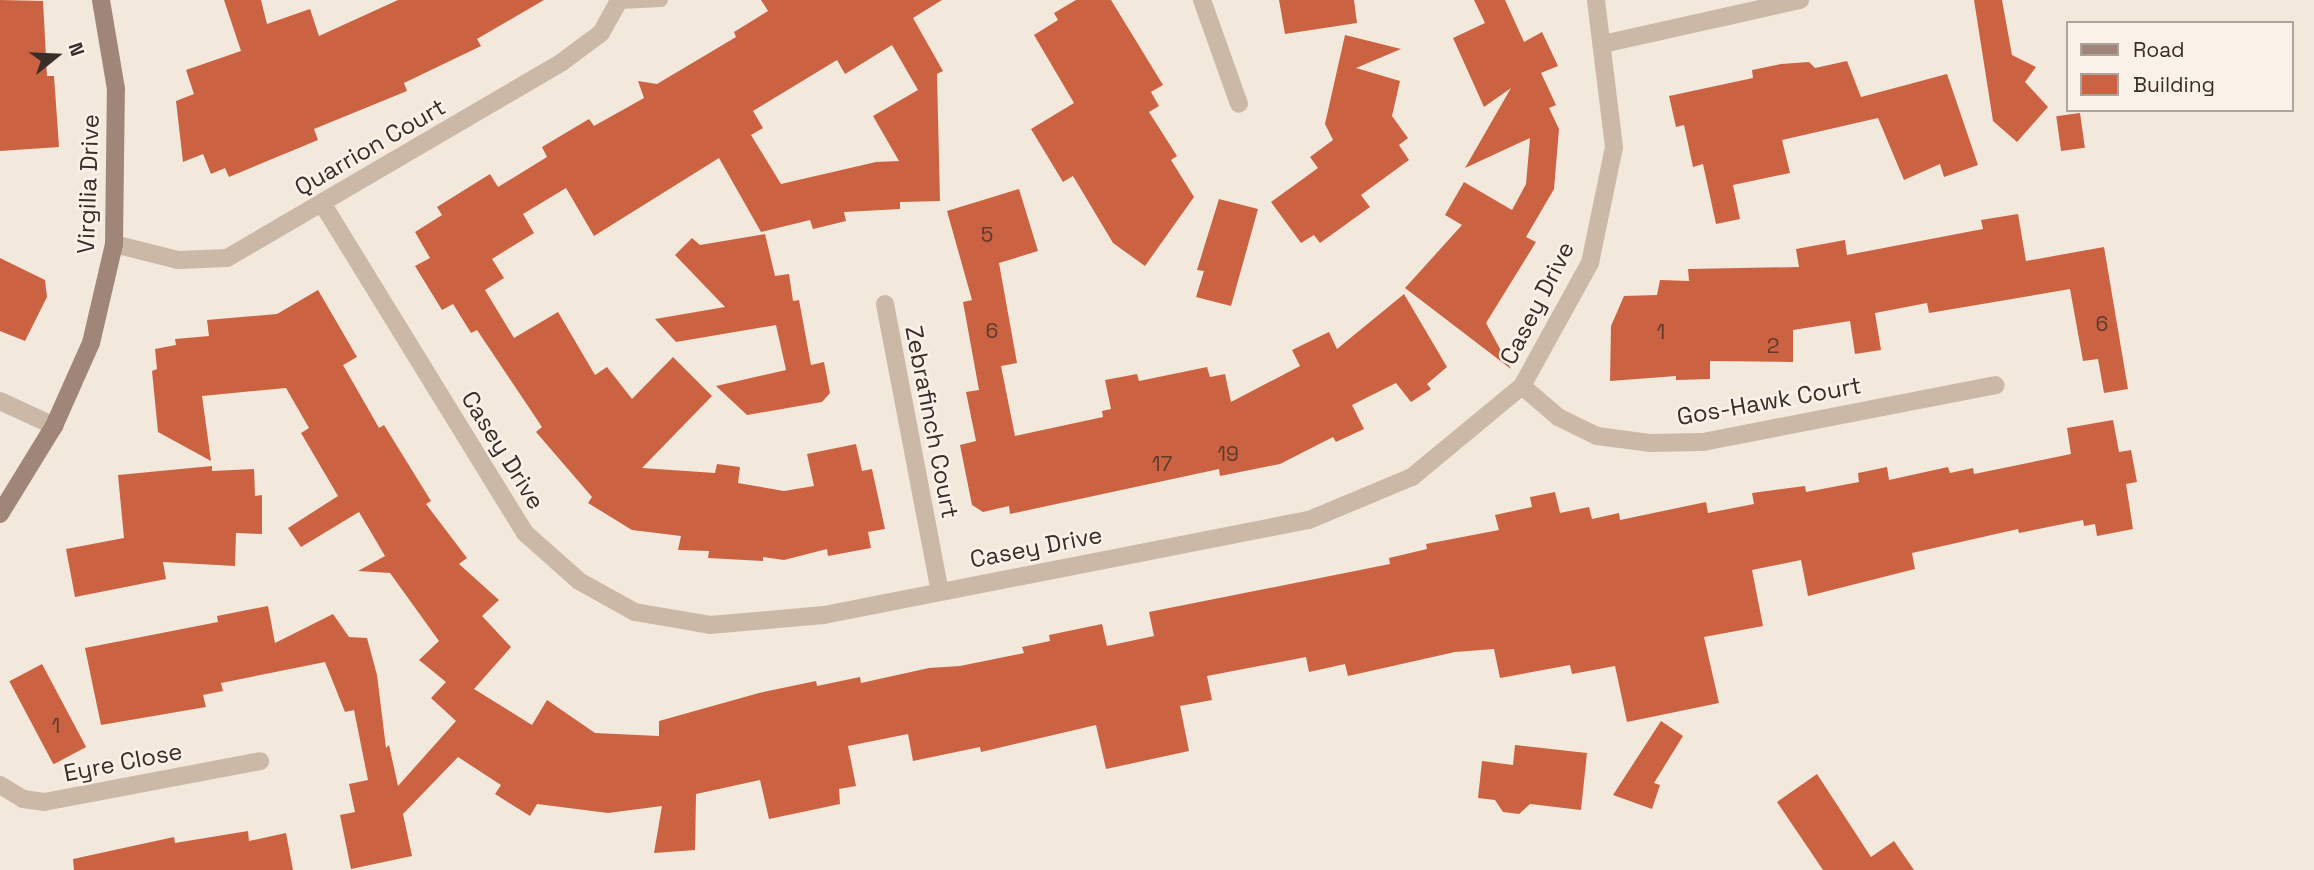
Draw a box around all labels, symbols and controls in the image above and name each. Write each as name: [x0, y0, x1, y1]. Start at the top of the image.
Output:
north arrow: [21, 21, 91, 91]
legend: [2066, 21, 2293, 112]
text: Road: [2133, 36, 2185, 63]
text: N: [63, 39, 90, 59]
text: Building: [2133, 71, 2215, 98]
street label: Quarrion Court: [290, 92, 450, 202]
street label: Virgilia Drive: [71, 114, 105, 254]
house number: 5: [981, 222, 993, 248]
street label: Casey Drive: [1494, 237, 1580, 369]
house number: 6: [2096, 311, 2108, 337]
house number: 6: [986, 318, 998, 344]
house number: 1: [1657, 319, 1665, 345]
street label: Zebrafinch Court: [899, 323, 965, 521]
house number: 2: [1767, 333, 1779, 359]
street label: Gos-Hawk Court: [1674, 371, 1864, 431]
street label: Casey Drive: [455, 385, 551, 515]
house number: 19: [1217, 441, 1239, 467]
house number: 17: [1152, 451, 1172, 477]
street label: Casey Drive: [967, 520, 1105, 574]
house number: 1: [52, 713, 60, 739]
street label: Eyre Close: [61, 736, 185, 788]

